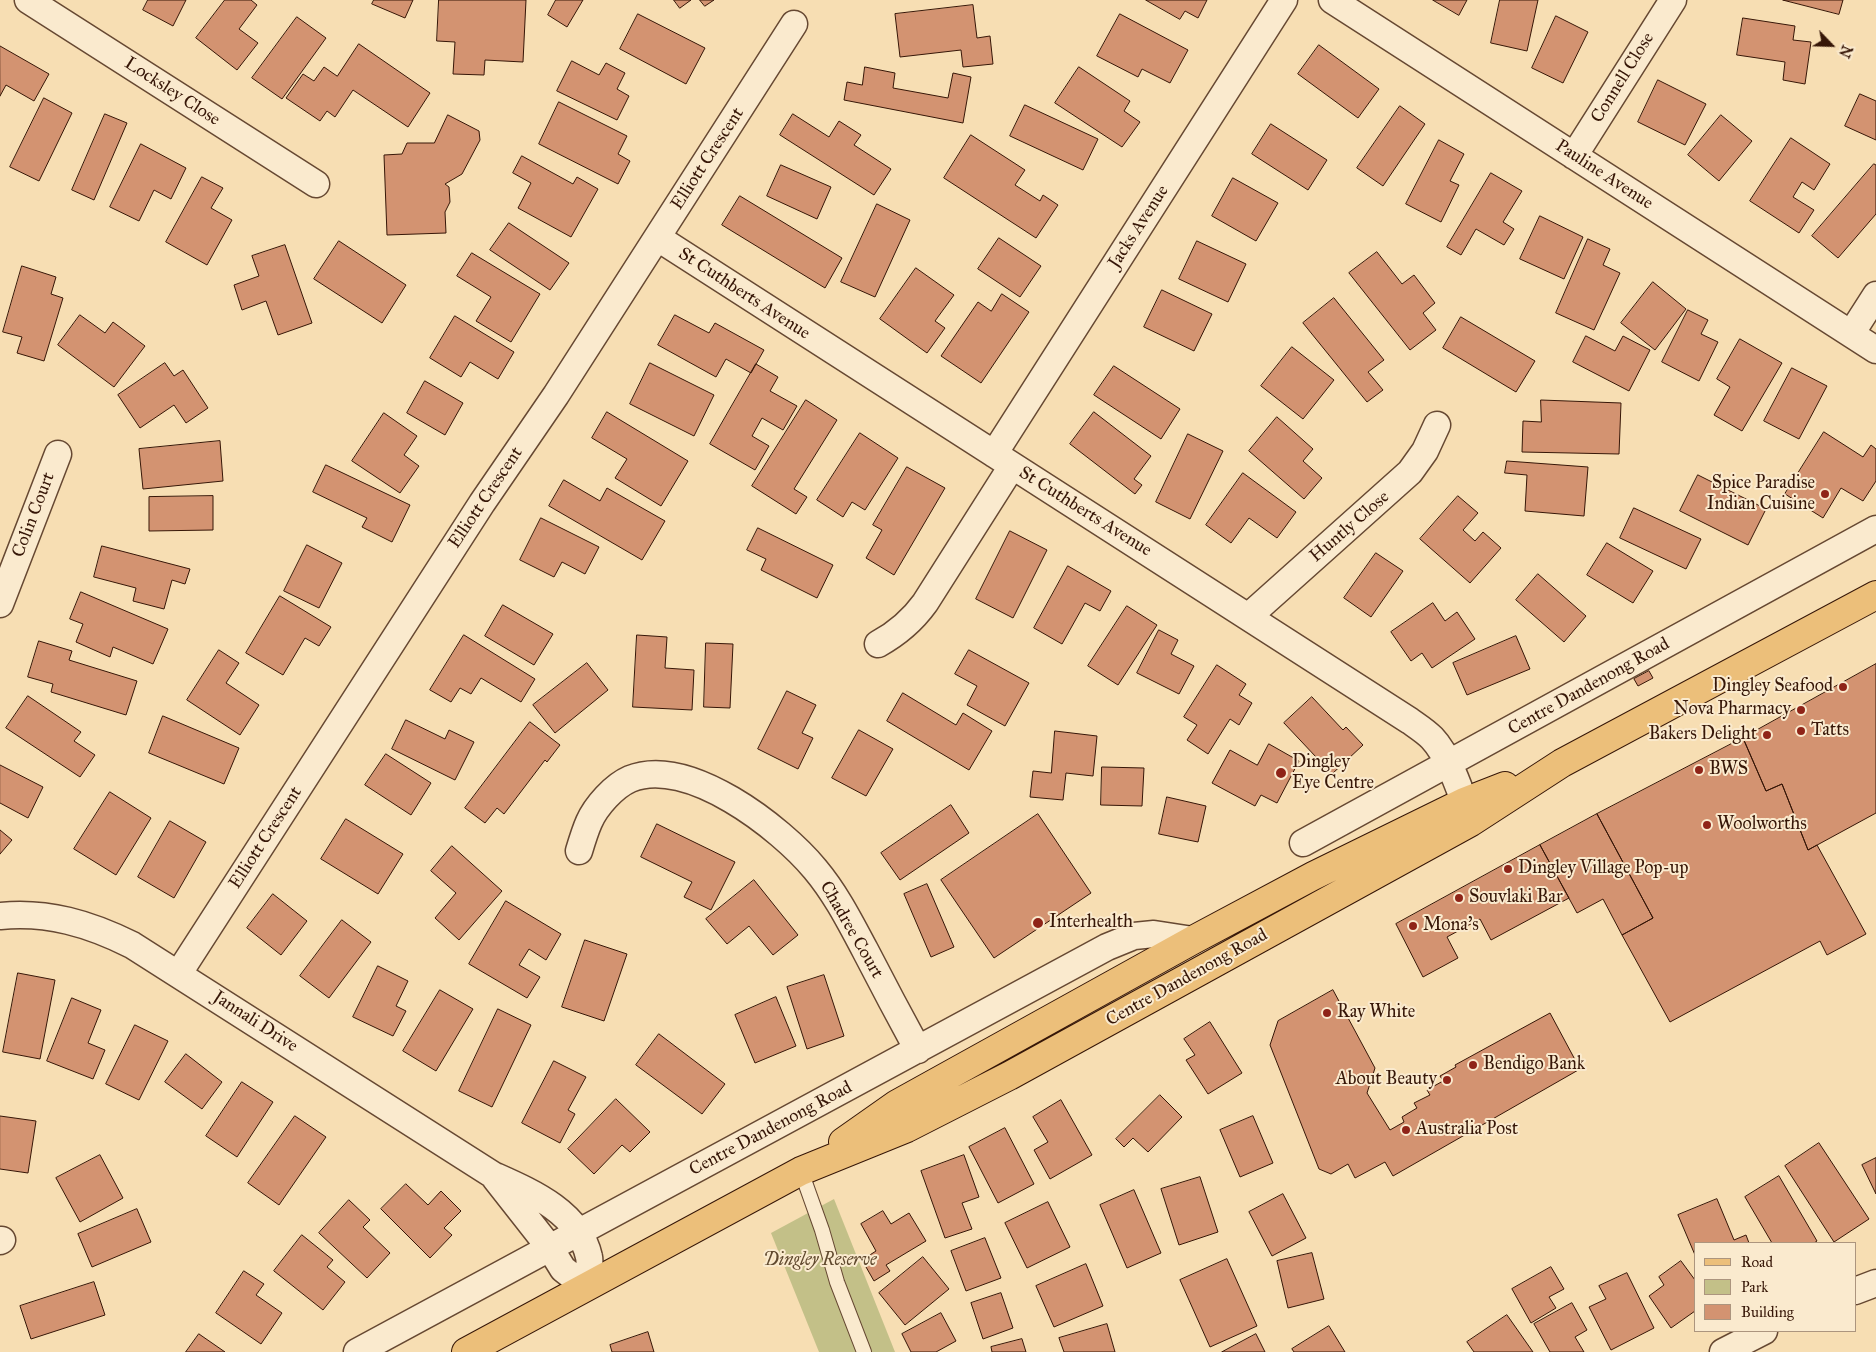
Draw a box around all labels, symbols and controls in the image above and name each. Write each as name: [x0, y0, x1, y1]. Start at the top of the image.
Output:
north arrow: [1806, 20, 1856, 70]
street label: Connell Close: [1587, 29, 1659, 127]
text: N: [1835, 42, 1855, 60]
street label: Locksley Close: [120, 53, 224, 131]
street label: Elliott Crescent: [667, 104, 749, 214]
street label: Pauline Avenue: [1551, 135, 1657, 215]
street label: Jacks Avenue: [1104, 181, 1174, 273]
street label: St Cuthberts Avenue: [674, 243, 814, 345]
street label: Elliott Crescent: [444, 443, 528, 553]
street label: St Cuthberts Avenue: [1015, 462, 1155, 562]
street label: Colin Court: [8, 470, 60, 560]
place label: Spice Paradise Indian Cuisine: [1707, 473, 1815, 516]
street label: Huntly Close: [1306, 487, 1394, 567]
marker: Spice Paradise Indian Cuisine: [1819, 488, 1831, 500]
street label: Centre Dandenong Road: [1505, 634, 1673, 740]
place label: Dingley Seafood: [1712, 676, 1833, 698]
marker: Dingley Seafood: [1837, 681, 1849, 693]
place label: Nova Pharmacy: [1673, 699, 1791, 721]
marker: Nova Pharmacy: [1795, 704, 1807, 716]
place label: Tatts: [1811, 720, 1849, 742]
place label: Bakers Delight: [1648, 724, 1757, 746]
marker: Tatts: [1795, 725, 1807, 737]
marker: Bakers Delight: [1761, 729, 1773, 741]
place label: Dingley Eye Centre: [1292, 752, 1374, 794]
place label: BWS: [1709, 759, 1748, 781]
marker: BWS: [1693, 764, 1705, 776]
marker: Dingley Eye Centre: [1274, 766, 1288, 780]
street label: Elliott Crescent: [225, 783, 307, 893]
place label: Woolworths: [1717, 814, 1807, 836]
marker: Woolworths: [1701, 819, 1713, 831]
place label: Dingley Village Pop-up: [1518, 858, 1688, 880]
marker: Dingley Village Pop-up: [1502, 863, 1514, 875]
street label: Chadree Court: [814, 878, 888, 982]
place label: Souvlaki Bar: [1469, 887, 1563, 909]
marker: Souvlaki Bar: [1453, 892, 1465, 904]
place label: Interhealth: [1049, 912, 1133, 934]
place label: Mona's: [1423, 915, 1479, 937]
marker: Interhealth: [1031, 916, 1045, 930]
marker: Mona's: [1407, 920, 1419, 932]
street label: Centre Dandenong Road: [1103, 925, 1271, 1031]
street label: Jannali Drive: [209, 987, 301, 1057]
place label: Ray White: [1337, 1002, 1415, 1024]
marker: Ray White: [1321, 1007, 1333, 1019]
place label: Bendigo Bank: [1483, 1054, 1585, 1076]
marker: Bendigo Bank: [1467, 1059, 1479, 1071]
place label: About Beauty: [1336, 1069, 1437, 1091]
marker: About Beauty: [1441, 1074, 1453, 1086]
street label: Centre Dandenong Road: [686, 1077, 856, 1181]
place label: Australia Post: [1416, 1119, 1518, 1141]
marker: Australia Post: [1400, 1124, 1412, 1136]
legend: [1694, 1242, 1856, 1332]
park label: Dingley Reserve: [763, 1250, 877, 1272]
text: Road: [1741, 1253, 1773, 1271]
text: Park: [1741, 1278, 1768, 1296]
text: Building: [1741, 1303, 1794, 1321]

